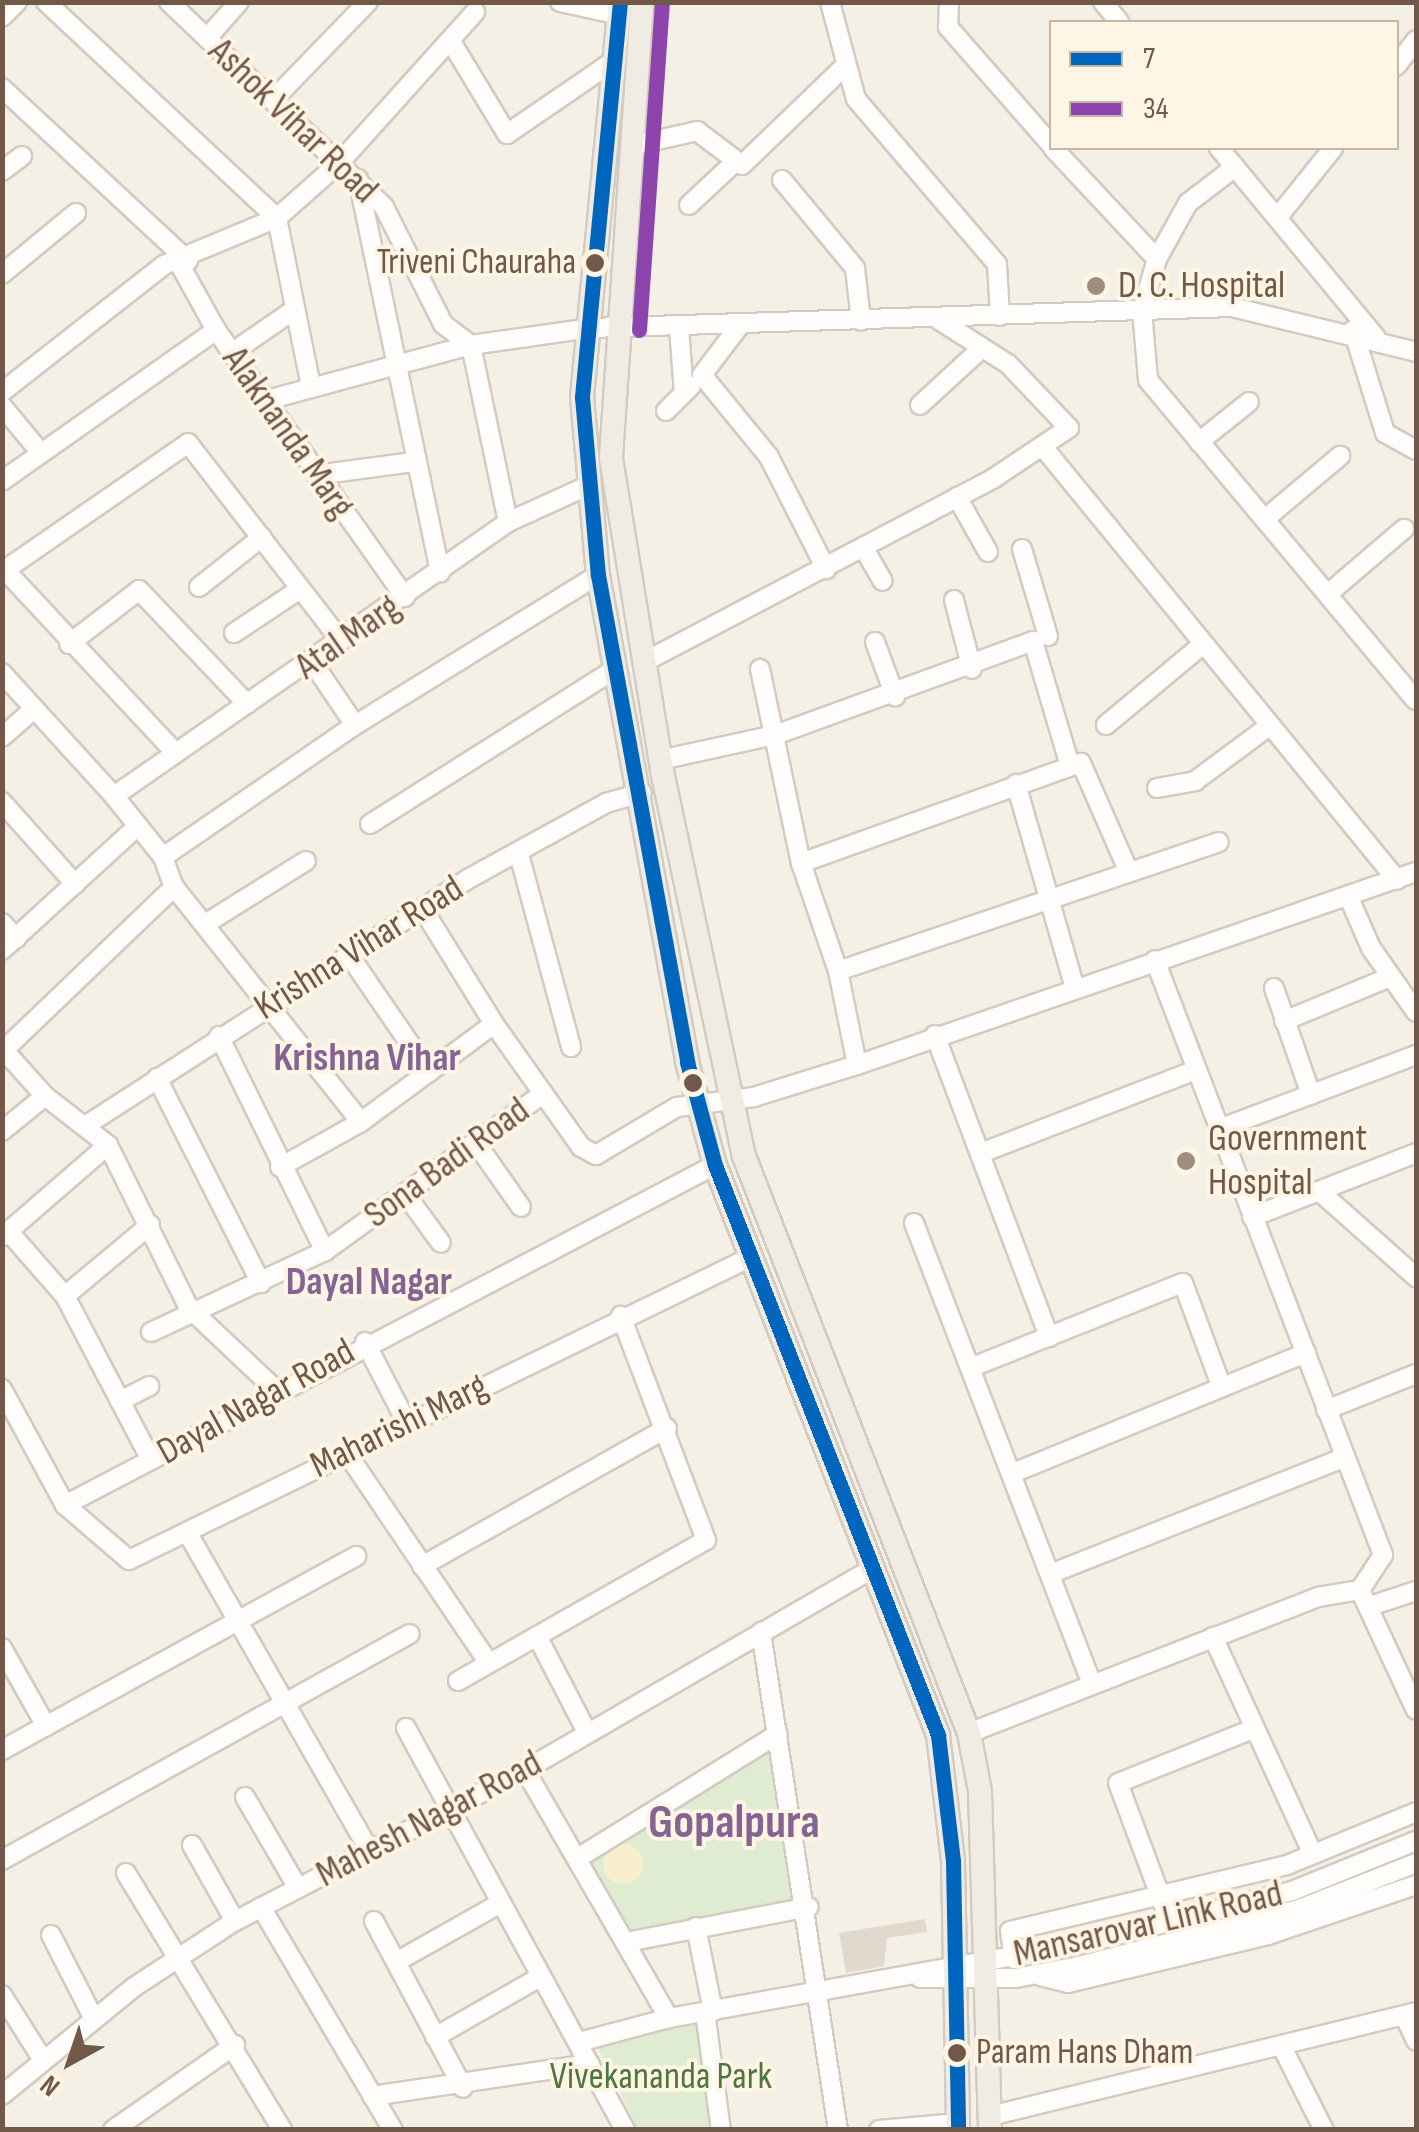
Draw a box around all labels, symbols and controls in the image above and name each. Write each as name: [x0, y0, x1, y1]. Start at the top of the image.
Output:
legend: [1049, 20, 1399, 150]
street label: Ashok Vihar Road: [199, 29, 387, 213]
text: 7: [1143, 41, 1155, 77]
text: 34: [1143, 91, 1168, 127]
place label: Triveni Chauraha: [376, 241, 576, 285]
marker: Triveni Chauraha: [585, 253, 605, 273]
place label: D. C. Hospital: [1118, 263, 1285, 309]
marker: D. C. Hospital: [1083, 273, 1109, 299]
street label: Alaknanda Marg: [212, 338, 364, 528]
street label: Atal Marg: [287, 585, 409, 689]
street label: Krishna Vihar Road: [246, 866, 472, 1030]
district label: Krishna Vihar: [273, 1034, 461, 1082]
unlabelled marker: [683, 1073, 703, 1093]
street label: Sona Badi Road: [356, 1088, 538, 1238]
place label: Government Hospital: [1208, 1116, 1367, 1206]
marker: Government Hospital: [1173, 1148, 1199, 1174]
district label: Dayal Nagar: [286, 1258, 452, 1306]
street label: Dayal Nagar Road: [150, 1329, 362, 1475]
street label: Maharishi Marg: [303, 1364, 495, 1488]
street label: Mahesh Nagar Road: [309, 1741, 549, 1897]
district label: Gopalpura: [648, 1794, 820, 1852]
street label: Mansarovar Link Road: [1009, 1871, 1287, 1977]
north arrow: [20, 2012, 120, 2112]
place label: Param Hans Dham: [976, 2031, 1193, 2075]
marker: Param Hans Dham: [947, 2043, 967, 2063]
park label: Vivekananda Park: [550, 2054, 772, 2100]
text: N: [34, 2068, 67, 2103]

